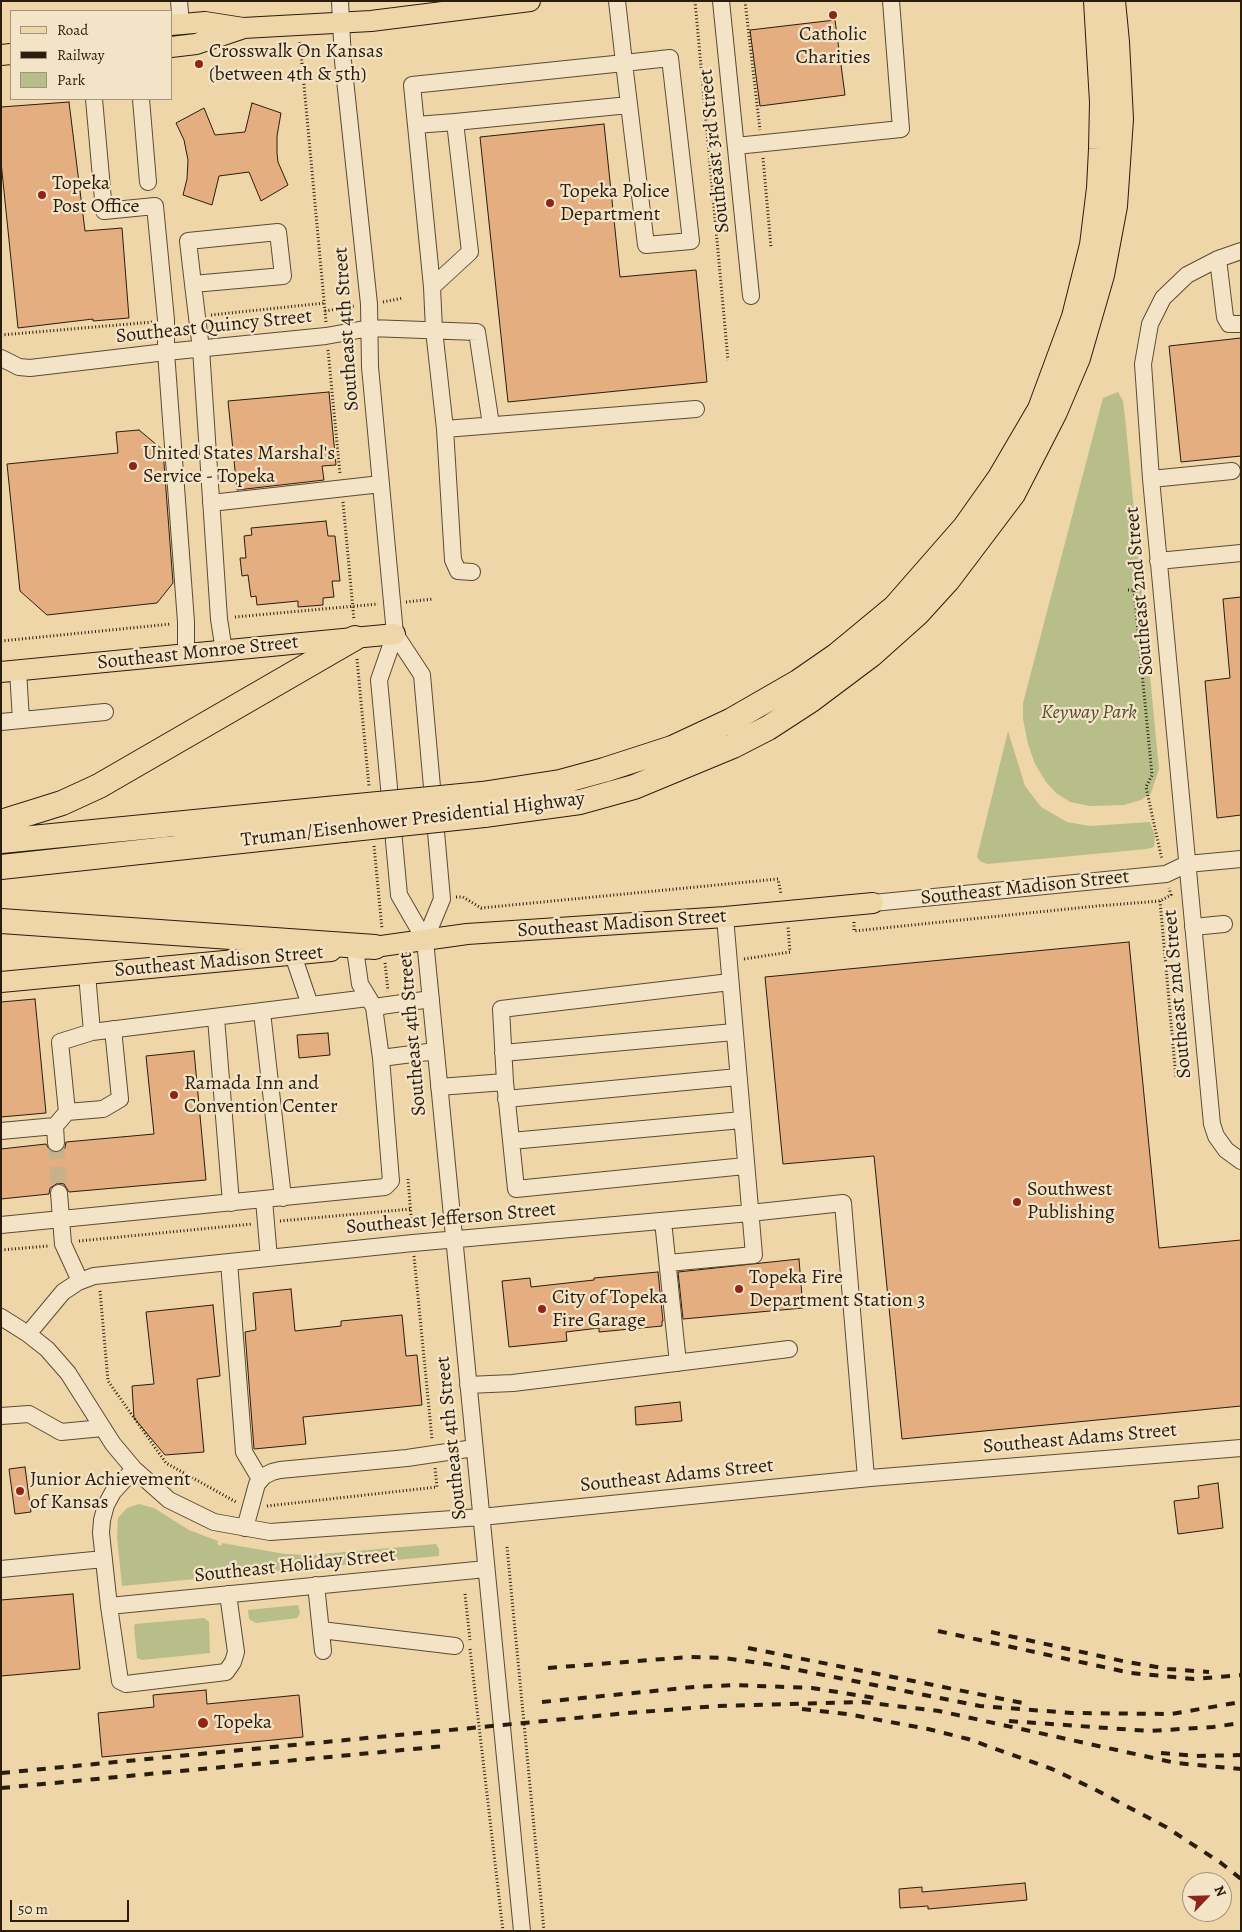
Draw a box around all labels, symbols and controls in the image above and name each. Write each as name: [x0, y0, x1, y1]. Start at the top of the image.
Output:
marker: Catholic Charities: [827, 9, 839, 21]
legend: [10, 10, 172, 100]
text: Road: [57, 20, 88, 40]
place label: Catholic Charities: [795, 23, 871, 70]
place label: Crosswalk On Kansas (between 4th & 5th): [209, 40, 383, 87]
text: Railway: [57, 45, 104, 65]
marker: Crosswalk On Kansas (between 4th & 5th): [193, 58, 205, 70]
street label: Southeast 3rd Street: [694, 68, 736, 234]
text: Park: [57, 70, 85, 90]
place label: Topeka Post Office: [52, 172, 139, 219]
place label: Topeka Police Department: [560, 180, 670, 227]
marker: Topeka Post Office: [36, 189, 48, 201]
marker: Topeka Police Department: [544, 197, 556, 209]
street label: Southeast 4th Street: [329, 246, 365, 412]
street label: Southeast Quincy Street: [115, 305, 313, 349]
place label: United States Marshal's Service - Topeka: [143, 442, 335, 489]
marker: United States Marshal's Service - Topeka: [127, 460, 139, 472]
street label: Southeast 2nd Street: [1121, 506, 1159, 676]
street label: Southeast Monroe Street: [96, 631, 300, 675]
park label: Keyway Park: [1041, 701, 1137, 725]
street label: Truman/Eisenhower Presidential Highway: [240, 787, 586, 853]
street label: Southeast Madison Street: [919, 865, 1131, 911]
street label: Southeast Madison Street: [517, 905, 727, 943]
street label: Southeast 2nd Street: [1159, 909, 1197, 1079]
street label: Southeast Madison Street: [114, 941, 324, 983]
street label: Southeast 4th Street: [394, 951, 432, 1117]
place label: Ramada Inn and Convention Center: [184, 1072, 338, 1119]
marker: Ramada Inn and Convention Center: [168, 1089, 180, 1101]
place label: Southwest Publishing: [1027, 1178, 1115, 1225]
marker: Southwest Publishing: [1011, 1196, 1023, 1208]
street label: Southeast Jefferson Street: [345, 1198, 557, 1240]
place label: Topeka Fire Department Station 3: [749, 1266, 925, 1313]
marker: Topeka Fire Department Station 3: [733, 1283, 745, 1295]
place label: City of Topeka Fire Garage: [552, 1286, 668, 1333]
marker: City of Topeka Fire Garage: [536, 1303, 548, 1315]
street label: Southeast 4th Street: [431, 1355, 473, 1521]
street label: Southeast Adams Street: [982, 1419, 1178, 1459]
street label: Southeast Adams Street: [579, 1454, 775, 1498]
place label: Junior Achievement of Kansas: [30, 1468, 191, 1515]
marker: Junior Achievement of Kansas: [14, 1485, 26, 1497]
street label: Southeast Holiday Street: [193, 1544, 397, 1588]
place label: Topeka: [214, 1711, 272, 1735]
marker: Topeka: [196, 1716, 210, 1730]
north arrow: [1182, 1872, 1232, 1922]
text: N: [1209, 1883, 1231, 1900]
scale bar: [12, 1890, 131, 1922]
text: 50 m: [18, 1899, 48, 1919]

